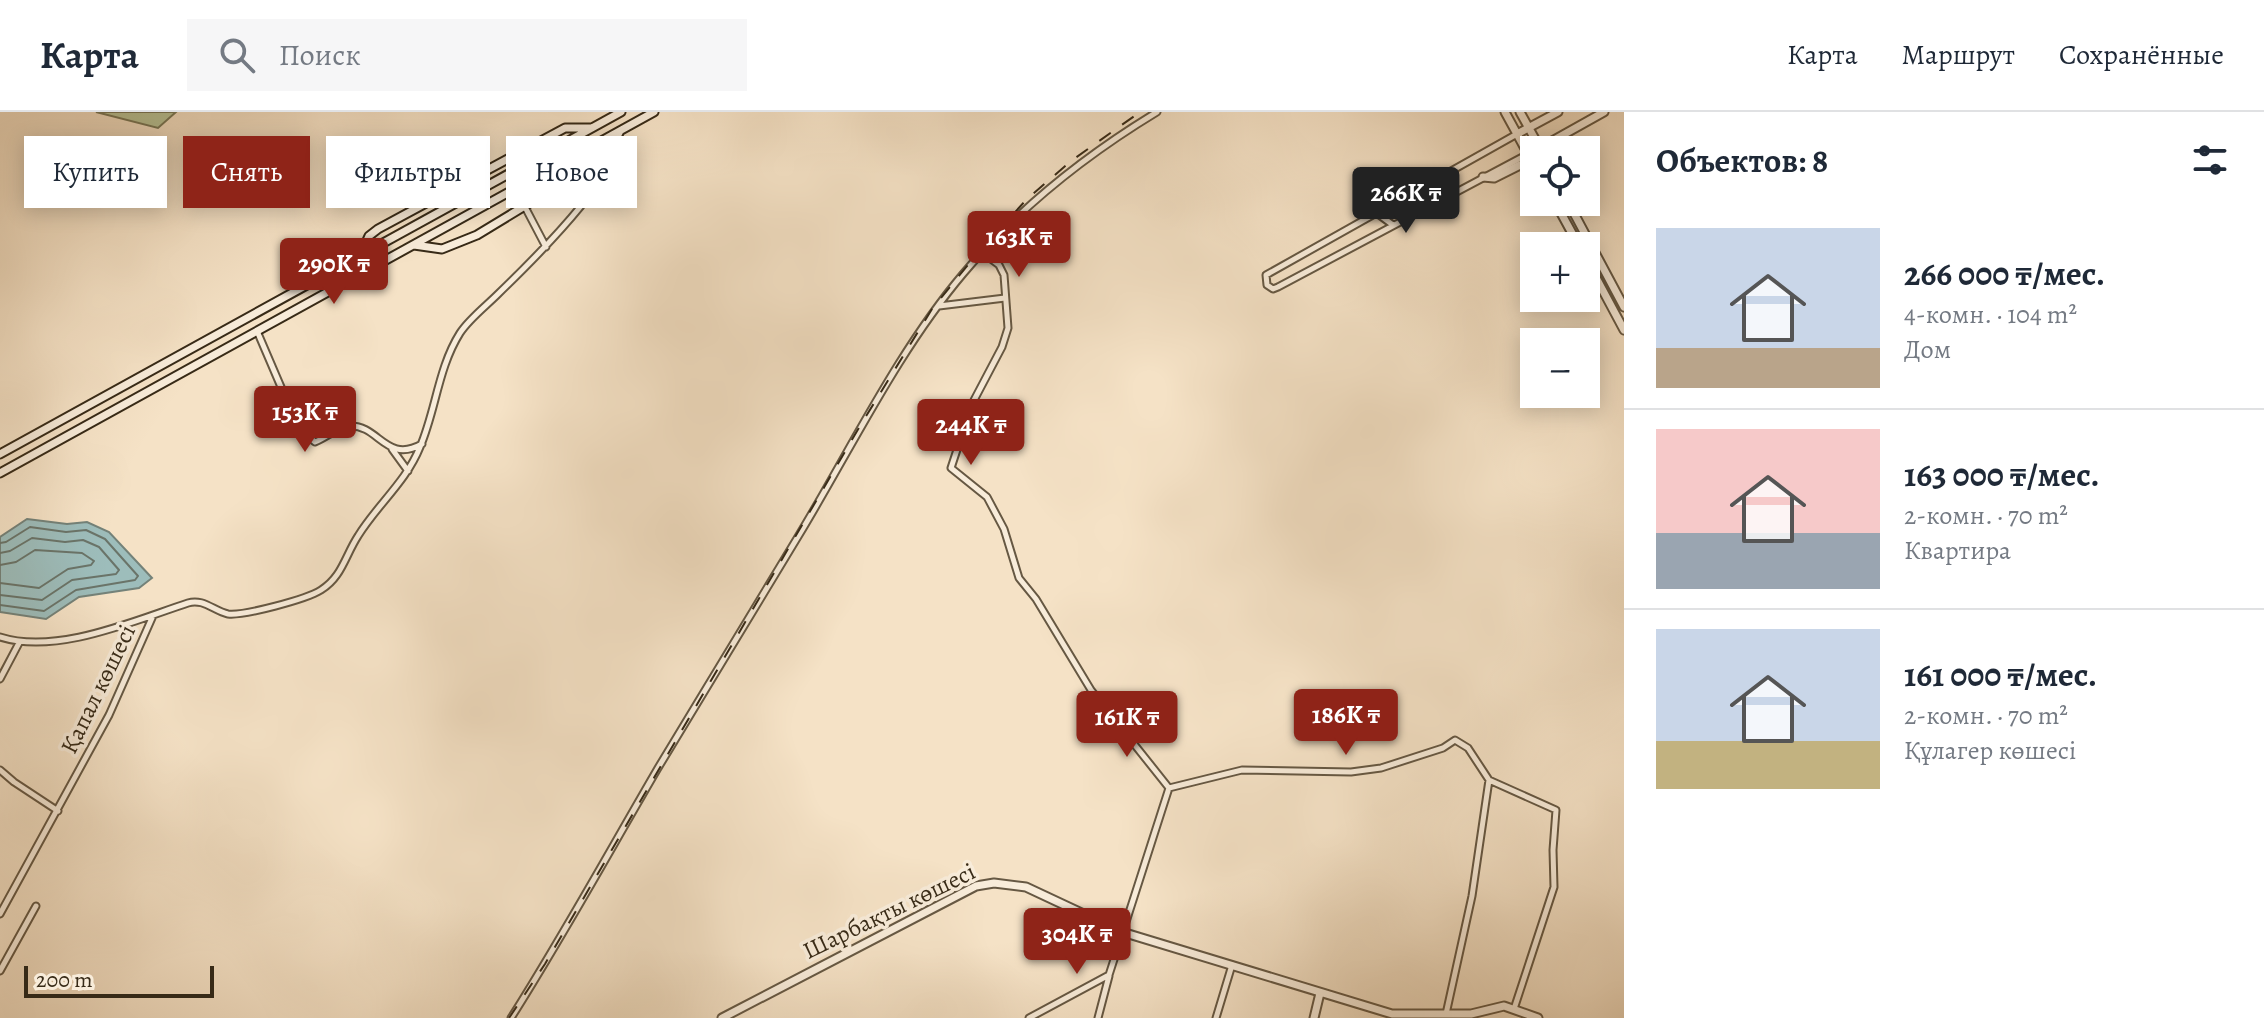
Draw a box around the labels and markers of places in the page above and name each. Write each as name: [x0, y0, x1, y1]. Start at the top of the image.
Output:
pin: 266K ₸: [1341, 167, 1471, 235]
pin: 163K ₸: [954, 211, 1084, 279]
pin: 290K ₸: [269, 238, 399, 306]
pin: 153K ₸: [240, 386, 370, 454]
pin: 244K ₸: [906, 399, 1036, 467]
pin: 186K ₸: [1281, 689, 1411, 757]
pin: 161K ₸: [1062, 691, 1192, 759]
pin: 304K ₸: [1012, 908, 1142, 976]

